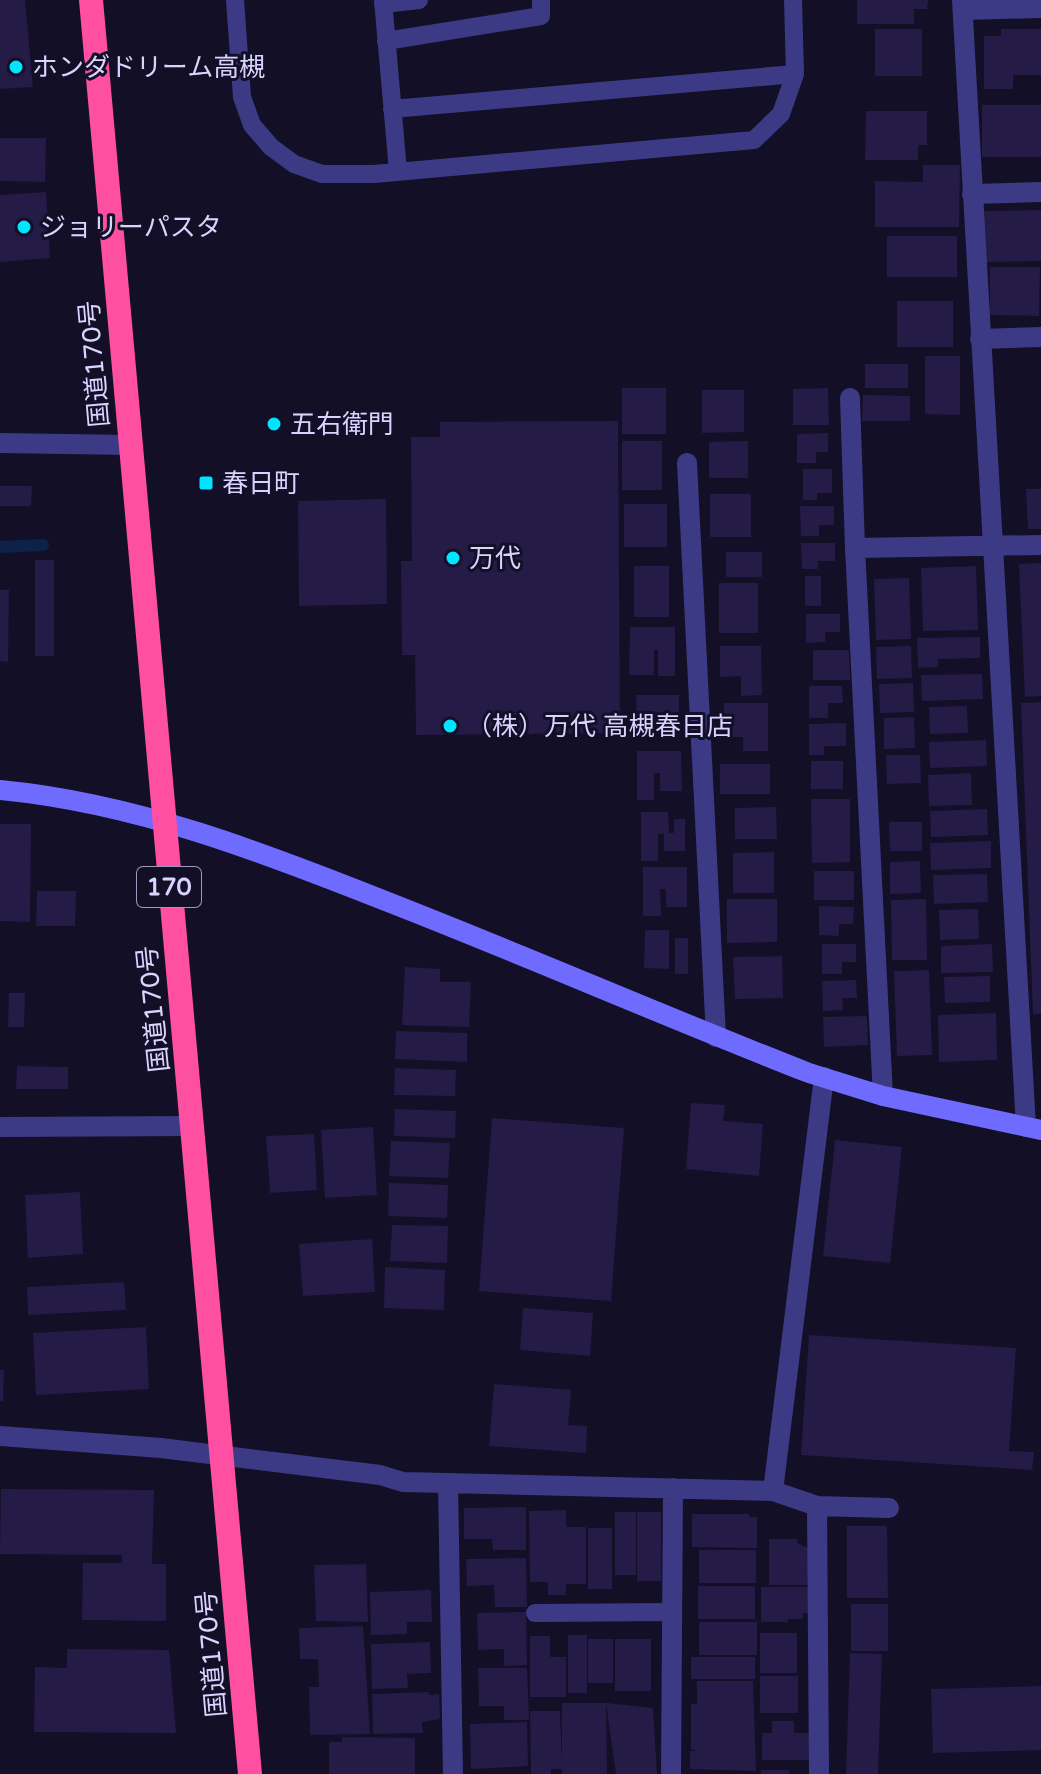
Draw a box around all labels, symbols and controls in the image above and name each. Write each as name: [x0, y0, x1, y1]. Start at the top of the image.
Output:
place label: ホンダドリーム高槻: [32, 52, 265, 83]
marker: ホンダドリーム高槻: [7, 58, 25, 76]
place label: ジョリーパスタ: [40, 212, 222, 243]
marker: ジョリーパスタ: [15, 218, 33, 236]
street label: 国道170号: [74, 299, 115, 429]
place label: 五右衛門: [290, 409, 394, 440]
marker: 五右衛門: [265, 415, 283, 433]
place label: 春日町: [222, 468, 300, 499]
marker: 春日町: [197, 474, 215, 492]
place label: 万代: [469, 543, 521, 574]
marker: 万代: [444, 549, 462, 567]
place label: （株）万代 高槻春日店: [466, 711, 733, 742]
marker: （株）万代 高槻春日店: [441, 717, 459, 735]
road number: 170: [137, 867, 201, 907]
street label: 国道170号: [131, 944, 176, 1074]
street label: 国道170号: [191, 1589, 232, 1719]

